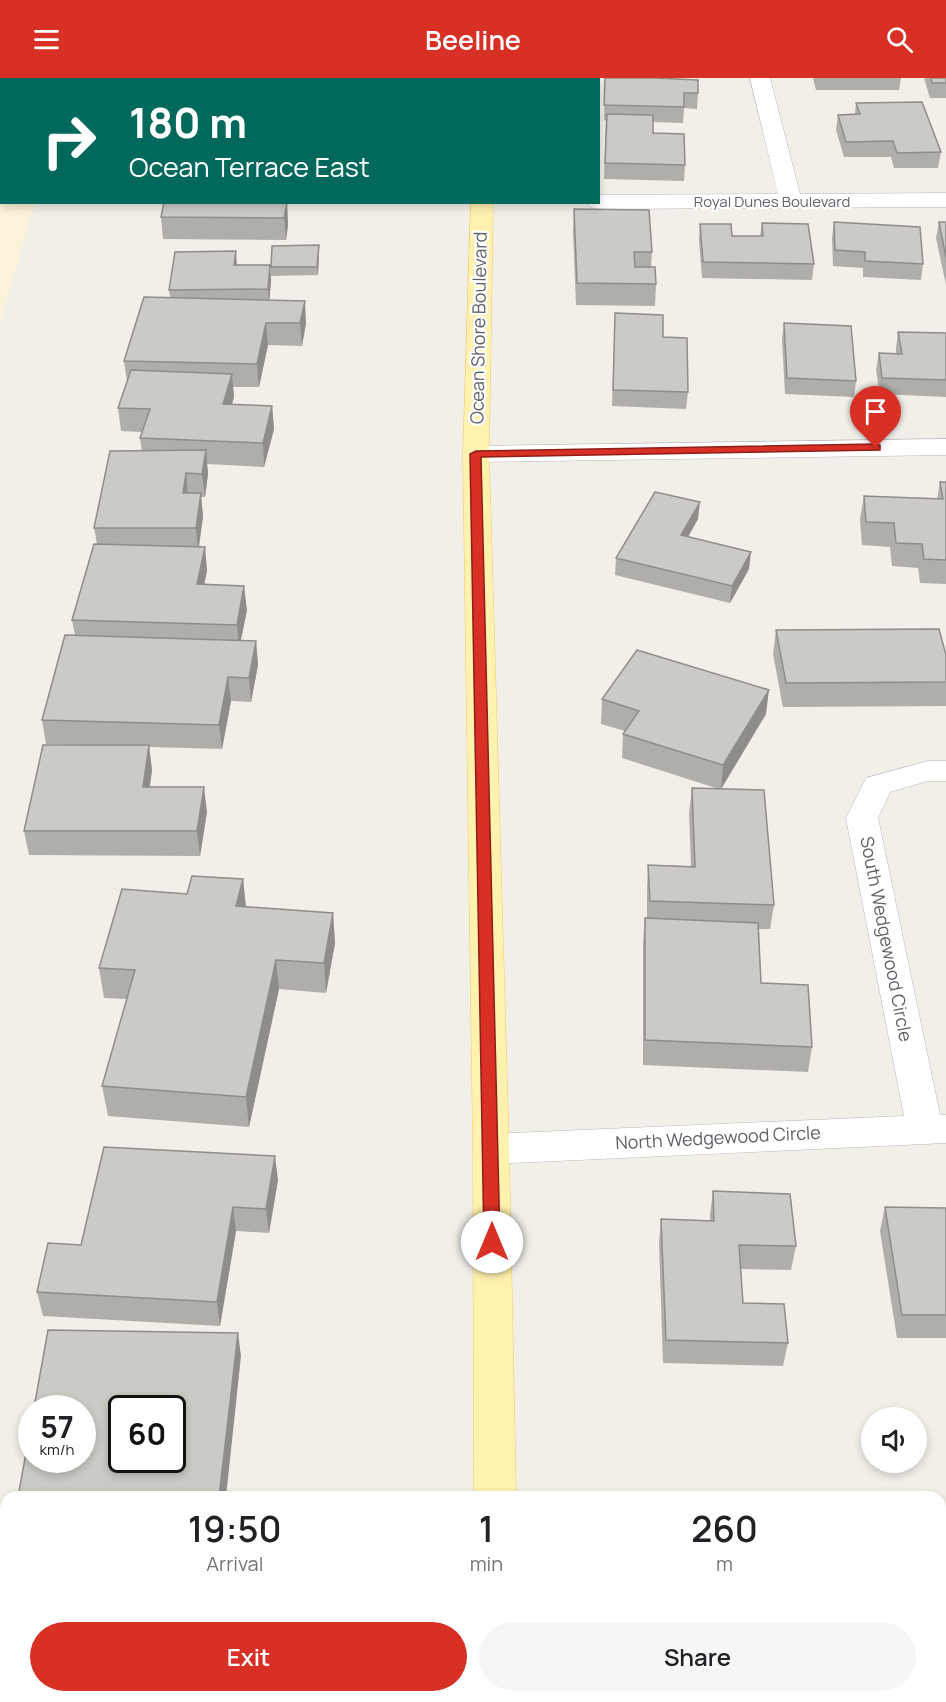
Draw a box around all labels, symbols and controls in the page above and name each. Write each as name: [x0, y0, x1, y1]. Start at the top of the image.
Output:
text: Beeline: [425, 21, 521, 58]
icon: menu: [30, 23, 63, 56]
icon: search: [883, 23, 916, 56]
text: 180 m: [129, 93, 247, 151]
icon: right: [30, 102, 108, 180]
text: Ocean Terrace East: [129, 148, 370, 185]
street label: Royal Dunes Boulevard: [694, 191, 850, 212]
street label: Ocean Shore Boulevard: [464, 232, 492, 424]
pin: [850, 386, 901, 448]
icon: arrive: [859, 395, 892, 428]
street label: South Wedgewood Circle: [855, 834, 919, 1043]
street label: North Wedgewood Circle: [615, 1120, 821, 1154]
position arrow: [460, 1210, 524, 1274]
speed limit sign: 60: [108, 1395, 186, 1473]
text: 57: [40, 1406, 74, 1447]
map controls: [861, 1407, 927, 1473]
button: sound: [861, 1407, 927, 1473]
text: km/h: [40, 1439, 74, 1460]
text: 19:50: [188, 1504, 282, 1553]
text: 1: [479, 1504, 494, 1553]
text: 260: [691, 1504, 758, 1553]
text: Arrival: [206, 1550, 263, 1577]
text: min: [470, 1550, 503, 1577]
text: m: [716, 1550, 733, 1577]
button: Exit: [30, 1622, 467, 1691]
button: Share: [479, 1622, 916, 1691]

